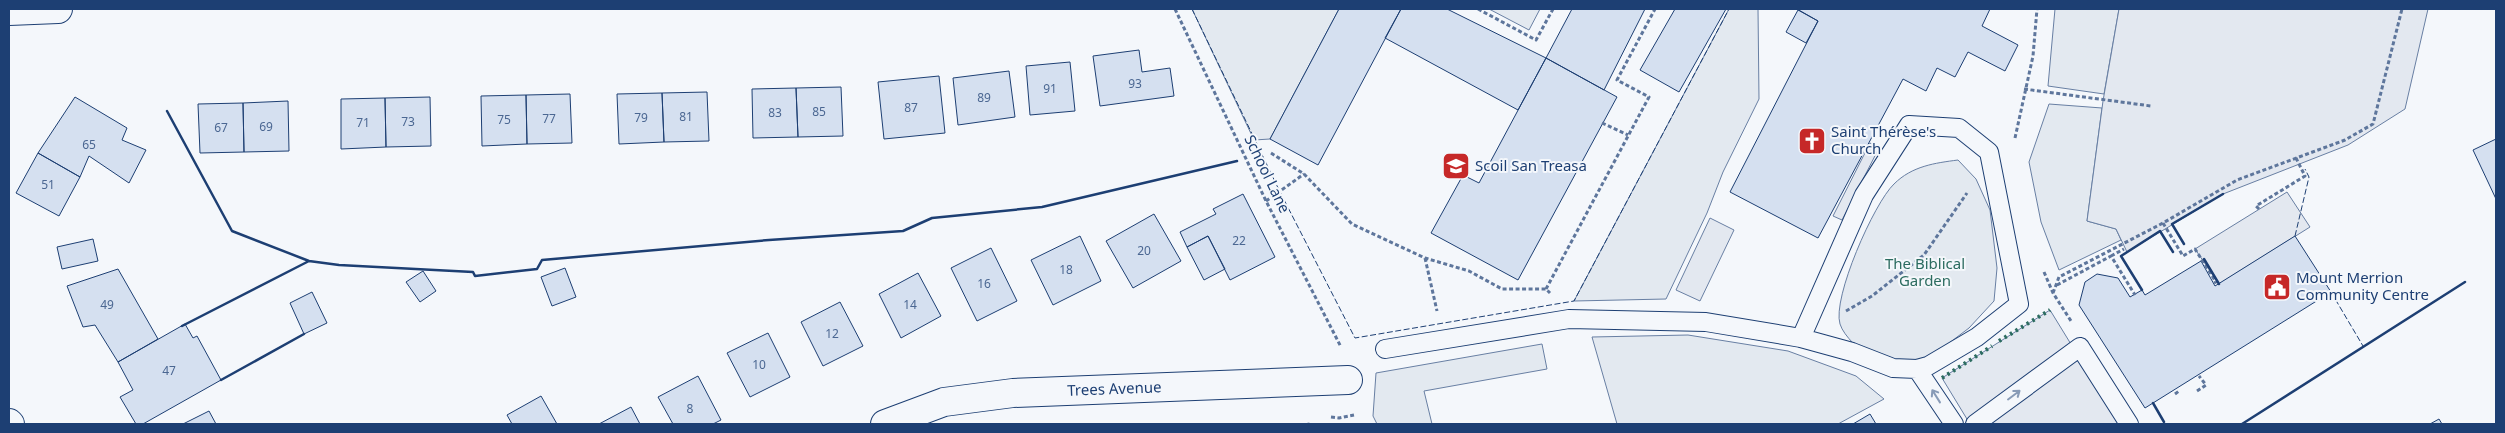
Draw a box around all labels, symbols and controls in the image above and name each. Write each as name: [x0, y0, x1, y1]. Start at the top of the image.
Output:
house number: 93: [1128, 75, 1142, 92]
house number: 91: [1043, 80, 1057, 97]
house number: 89: [977, 89, 991, 106]
house number: 87: [904, 99, 918, 116]
house number: 85: [812, 103, 826, 120]
house number: 83: [768, 104, 782, 121]
house number: 81: [679, 108, 693, 125]
house number: 79: [634, 109, 648, 126]
house number: 77: [542, 110, 556, 127]
house number: 75: [497, 111, 511, 128]
house number: 73: [401, 113, 415, 130]
house number: 71: [356, 114, 370, 131]
house number: 69: [259, 118, 273, 135]
house number: 67: [214, 119, 228, 136]
place label: Saint Thérèse's Church: [1831, 121, 1936, 158]
church icon: Saint Thérèse's Church: [1797, 126, 1827, 156]
street label: School Lane: [1240, 131, 1295, 216]
house number: 65: [82, 136, 96, 153]
school or university icon: Scoil San Treasa: [1441, 151, 1471, 181]
place label: Scoil San Treasa: [1475, 155, 1587, 175]
house number: 51: [41, 176, 55, 193]
house number: 22: [1232, 232, 1246, 249]
house number: 20: [1137, 242, 1151, 259]
park label: The Biblical Garden: [1885, 253, 1965, 290]
house number: 18: [1059, 261, 1073, 278]
place label: Mount Merrion Community Centre: [2296, 267, 2429, 304]
public building icon: Mount Merrion Community Centre: [2262, 272, 2292, 302]
house number: 16: [977, 275, 991, 292]
house number: 49: [100, 296, 114, 313]
house number: 14: [903, 296, 917, 313]
house number: 12: [825, 325, 839, 342]
house number: 10: [752, 356, 766, 373]
house number: 47: [162, 362, 176, 379]
street label: Trees Avenue: [1067, 376, 1162, 400]
one-way arrow: [1931, 390, 1941, 404]
one-way arrow: [2007, 390, 2021, 400]
house number: 8: [687, 400, 694, 417]

